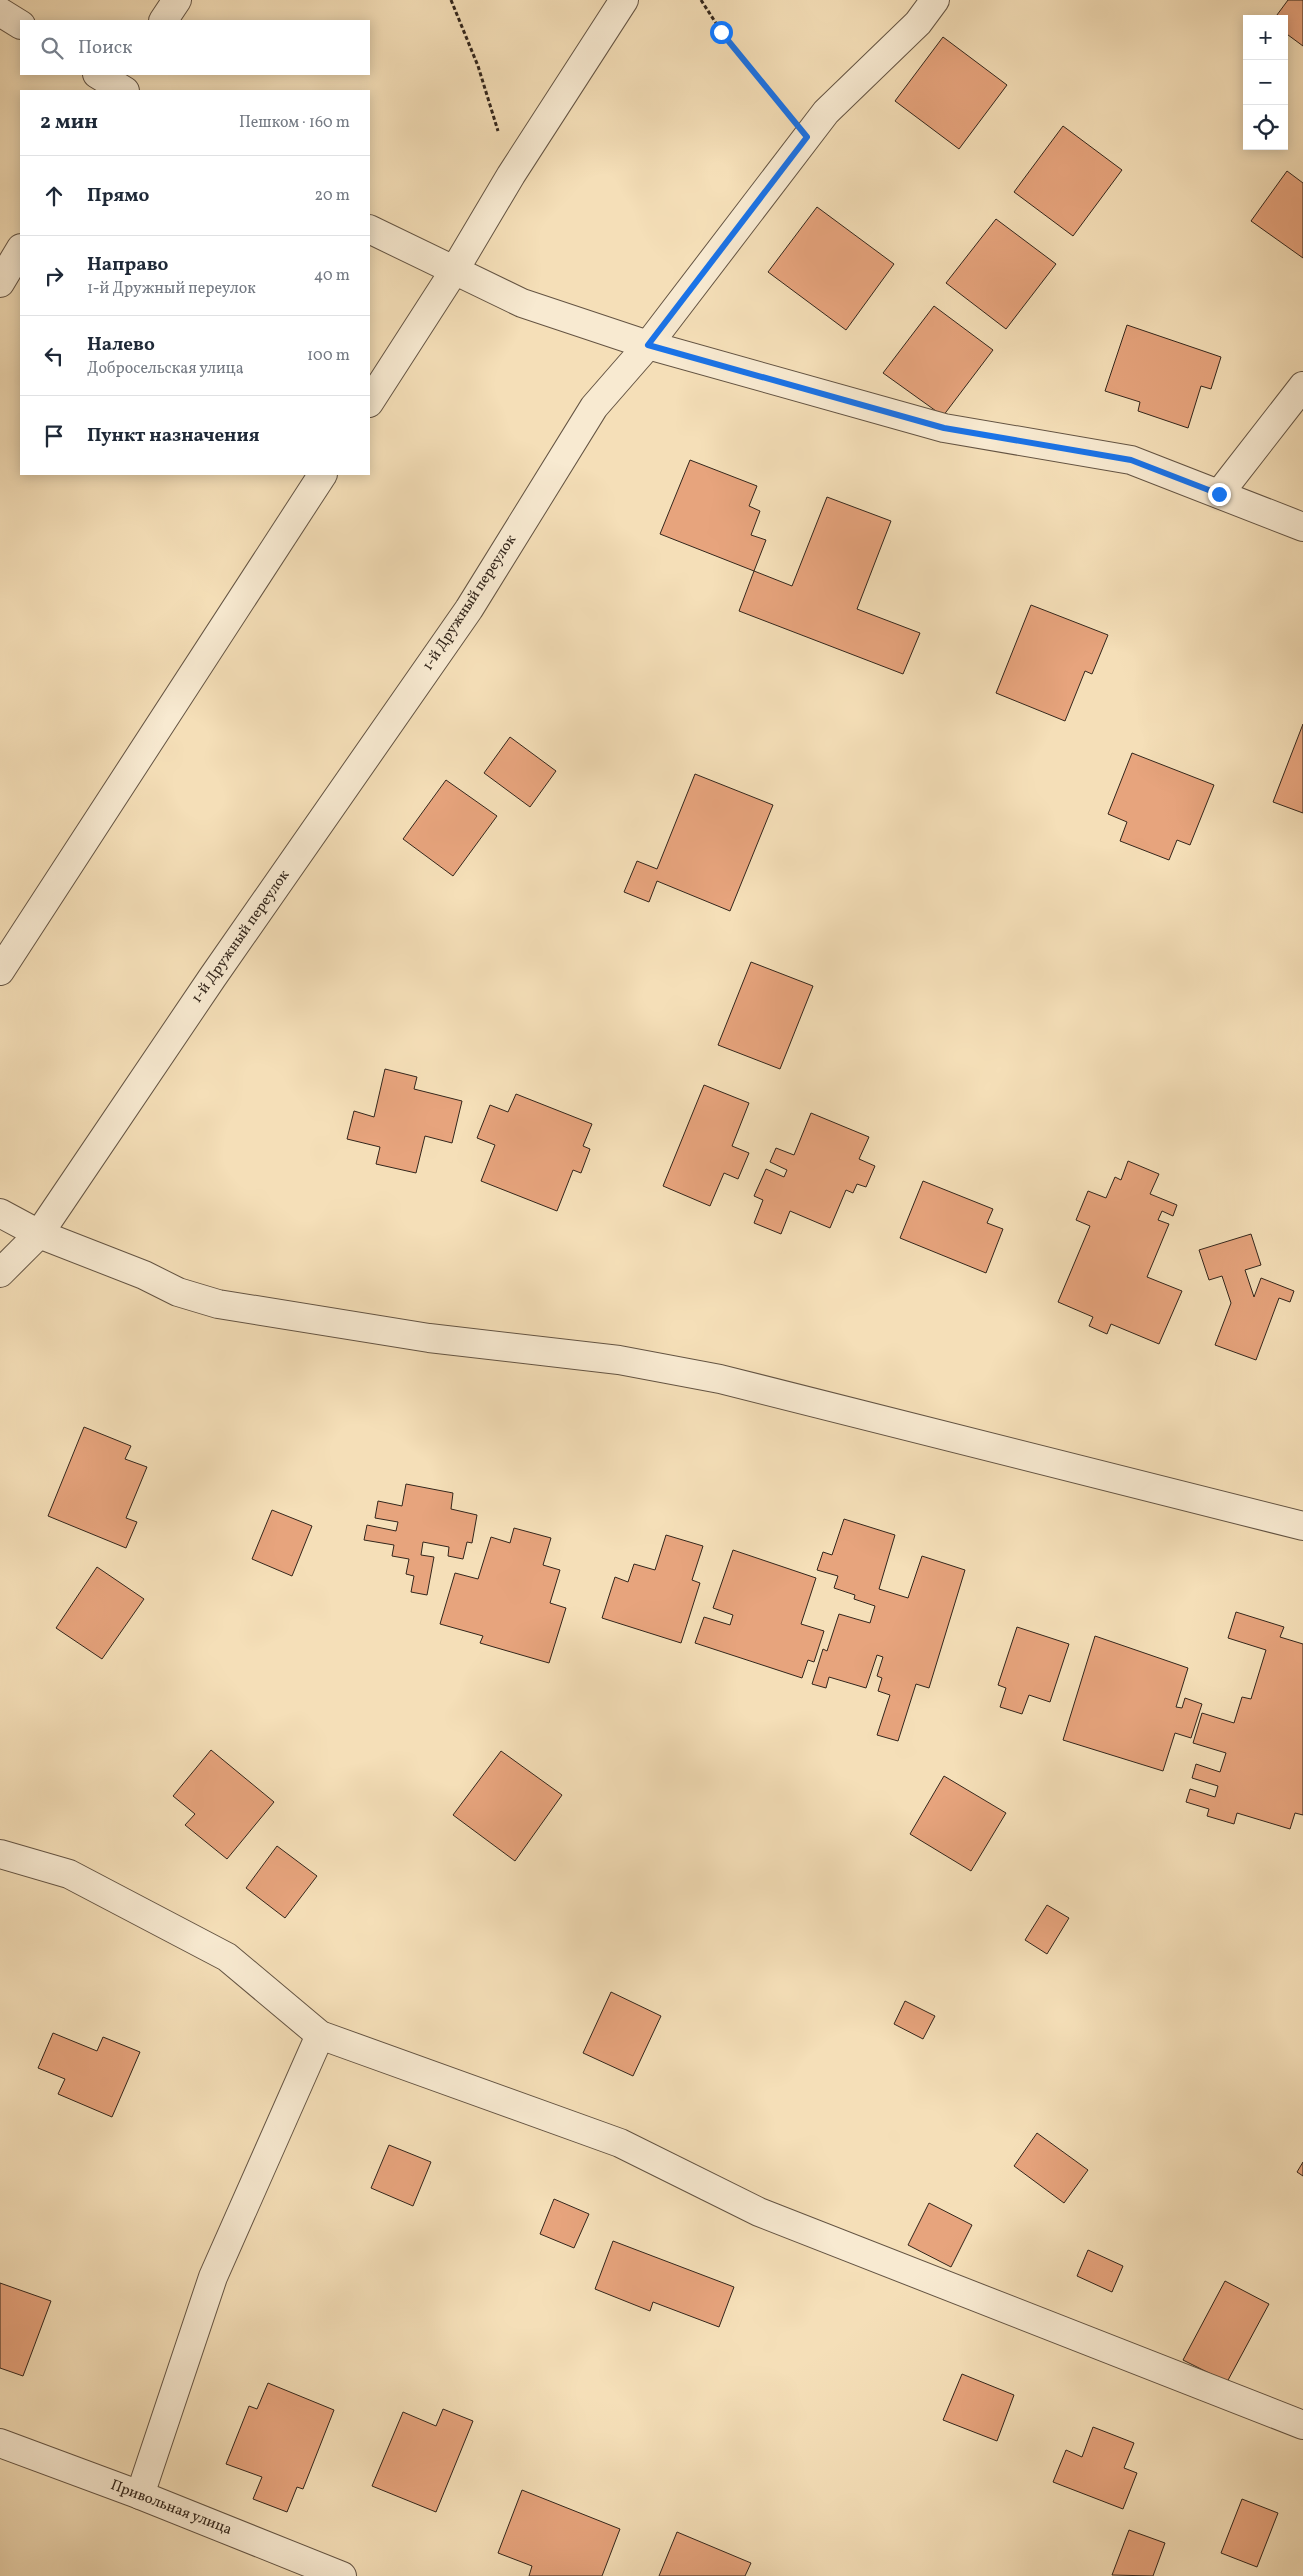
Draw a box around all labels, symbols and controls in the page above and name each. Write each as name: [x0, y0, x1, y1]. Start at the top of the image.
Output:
map controls: [1243, 15, 1288, 150]
button: +: [1243, 15, 1288, 60]
search box: [20, 20, 370, 75]
route start: [710, 21, 733, 44]
icon: search: [38, 34, 66, 62]
text: Поиск: [78, 35, 132, 61]
button: −: [1243, 60, 1288, 105]
button: locate: [1243, 105, 1288, 150]
text: 2 мин: [40, 108, 98, 137]
text: Пешком · 160 m: [239, 112, 350, 134]
icon: ahead: [40, 182, 68, 210]
text: Прямо: [87, 183, 149, 209]
text: 20 m: [315, 185, 350, 207]
text: Направо: [87, 252, 169, 278]
icon: right: [40, 262, 68, 290]
text: 40 m: [314, 265, 350, 287]
text: 1-й Дружный переулок: [87, 278, 256, 300]
text: Налево: [87, 332, 155, 358]
icon: left: [40, 342, 68, 370]
text: 100 m: [307, 345, 350, 367]
text: Добросельская улица: [87, 358, 244, 380]
icon: arrive: [40, 422, 68, 450]
text: Пункт назначения: [87, 423, 260, 449]
route end: [1208, 483, 1231, 506]
street label: 1-й Дружный переулок: [418, 531, 522, 675]
street label: 1-й Дружный переулок: [187, 866, 295, 1008]
street label: Привольная улица: [107, 2475, 235, 2541]

